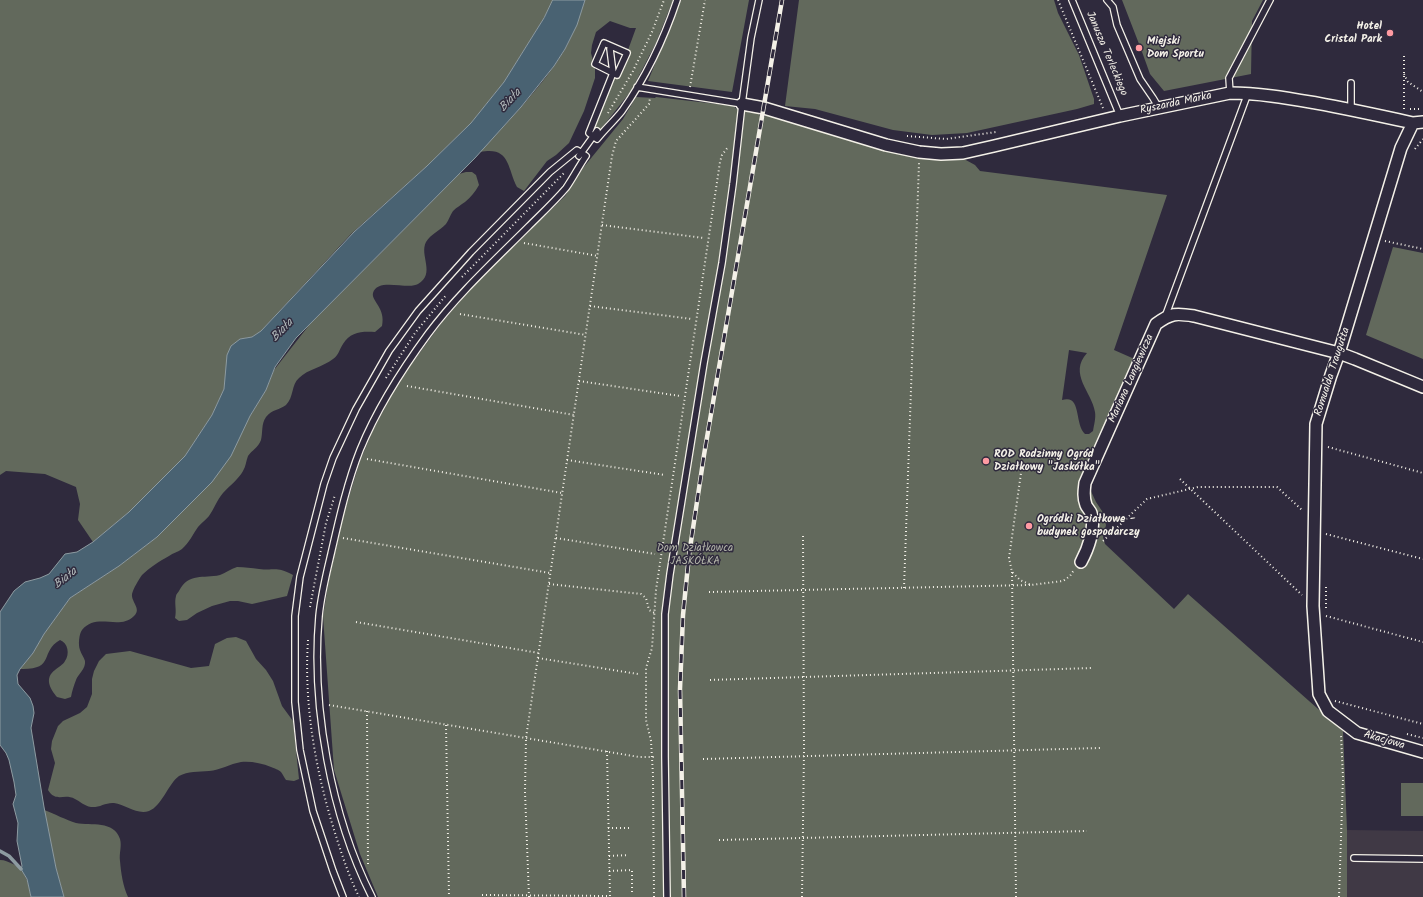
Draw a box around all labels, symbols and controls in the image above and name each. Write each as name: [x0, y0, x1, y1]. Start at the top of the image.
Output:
street label: Janusza Terleckiego: [1082, 10, 1130, 98]
place label: Hotel Cristal Park: [1324, 20, 1382, 46]
marker: Hotel Cristal Park: [1385, 28, 1395, 38]
place label: Miejski Dom Sportu: [1147, 35, 1204, 61]
marker: Miejski Dom Sportu: [1134, 43, 1144, 53]
water label: Biała: [497, 87, 525, 115]
street label: Ryszarda Marka: [1139, 90, 1213, 118]
water label: Biała: [269, 317, 297, 345]
street label: Romualda Traugutta: [1312, 326, 1354, 418]
street label: Mariana Langiewicza: [1107, 333, 1157, 425]
place label: ROD Rodzinny Ogród Działkowy "Jaskółka": [994, 448, 1100, 474]
marker: ROD Rodzinny Ogród Działkowy "Jaskółka": [981, 456, 991, 466]
place label: Ogródki Działkowe - budynek gospodarczy: [1037, 513, 1140, 539]
marker: Ogródki Działkowe - budynek gospodarczy: [1024, 521, 1034, 531]
park label: Dom Działkowca JASKÓŁKA: [657, 542, 733, 568]
water label: Biała: [51, 565, 81, 593]
street label: Akacjowa: [1362, 729, 1406, 753]

